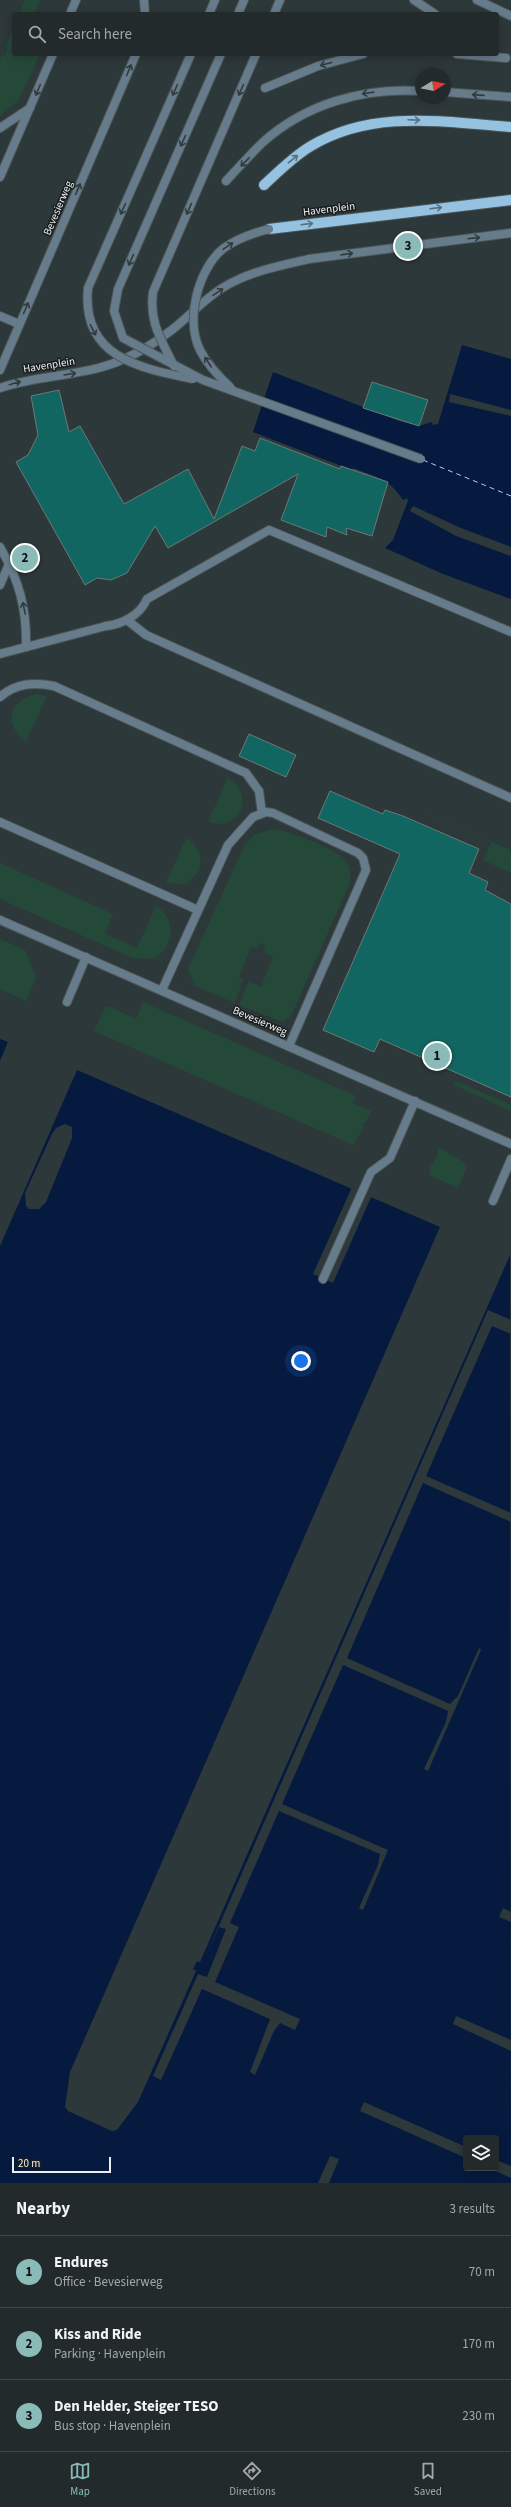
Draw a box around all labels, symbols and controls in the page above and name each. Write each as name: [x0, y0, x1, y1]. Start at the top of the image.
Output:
search box: [12, 12, 499, 56]
icon: search: [26, 23, 48, 45]
text: Search here: [58, 24, 132, 45]
one-way arrow: [319, 60, 332, 68]
one-way arrow: [126, 64, 133, 76]
north arrow: [415, 68, 451, 104]
one-way arrow: [171, 83, 179, 95]
one-way arrow: [236, 83, 244, 95]
one-way arrow: [34, 84, 41, 96]
one-way arrow: [362, 89, 375, 97]
one-way arrow: [472, 91, 485, 98]
one-way arrow: [407, 117, 420, 124]
one-way arrow: [178, 135, 186, 147]
one-way arrow: [288, 154, 299, 163]
one-way arrow: [241, 156, 250, 166]
street label: Bevesierweg: [40, 178, 76, 238]
one-way arrow: [74, 183, 82, 195]
street label: Havenplein: [302, 198, 356, 220]
one-way arrow: [119, 202, 126, 214]
one-way arrow: [185, 203, 192, 215]
one-way arrow: [430, 205, 443, 212]
one-way arrow: [300, 220, 313, 227]
pin: 3: [395, 231, 421, 261]
one-way arrow: [467, 234, 480, 242]
one-way arrow: [222, 242, 233, 250]
one-way arrow: [341, 250, 354, 258]
one-way arrow: [126, 254, 134, 266]
one-way arrow: [212, 288, 223, 296]
one-way arrow: [23, 303, 30, 315]
one-way arrow: [90, 324, 97, 336]
street label: Havenplein: [22, 353, 76, 377]
one-way arrow: [204, 357, 212, 368]
one-way arrow: [63, 369, 76, 377]
one-way arrow: [9, 379, 22, 386]
pin: 2: [12, 543, 38, 573]
one-way arrow: [20, 602, 28, 615]
street label: Bevesierweg: [230, 1003, 290, 1039]
pin: 1: [424, 1041, 450, 1071]
your location: [291, 1351, 311, 1371]
map controls: [463, 2135, 499, 2171]
button: layers: [463, 2135, 499, 2171]
scale bar: [12, 2155, 111, 2174]
text: 20 m: [18, 2156, 40, 2171]
text: Nearby: [16, 2197, 70, 2221]
text: 3 results: [450, 2200, 495, 2218]
text: Endures: [54, 2252, 108, 2273]
text: 1: [26, 2263, 32, 2281]
text: 70 m: [469, 2263, 495, 2281]
text: Office · Bevesierweg: [54, 2273, 163, 2291]
text: Kiss and Ride: [54, 2324, 141, 2345]
text: 2: [26, 2335, 32, 2353]
text: 170 m: [462, 2335, 495, 2353]
text: Parking · Havenplein: [54, 2345, 166, 2363]
text: Den Helder, Steiger TESO: [54, 2396, 219, 2417]
text: 3: [26, 2407, 32, 2425]
text: 230 m: [462, 2407, 495, 2425]
text: Bus stop · Havenplein: [54, 2417, 171, 2435]
tab: Map: [69, 2460, 91, 2499]
tab: Directions: [229, 2460, 276, 2499]
tab: Saved: [414, 2460, 442, 2499]

